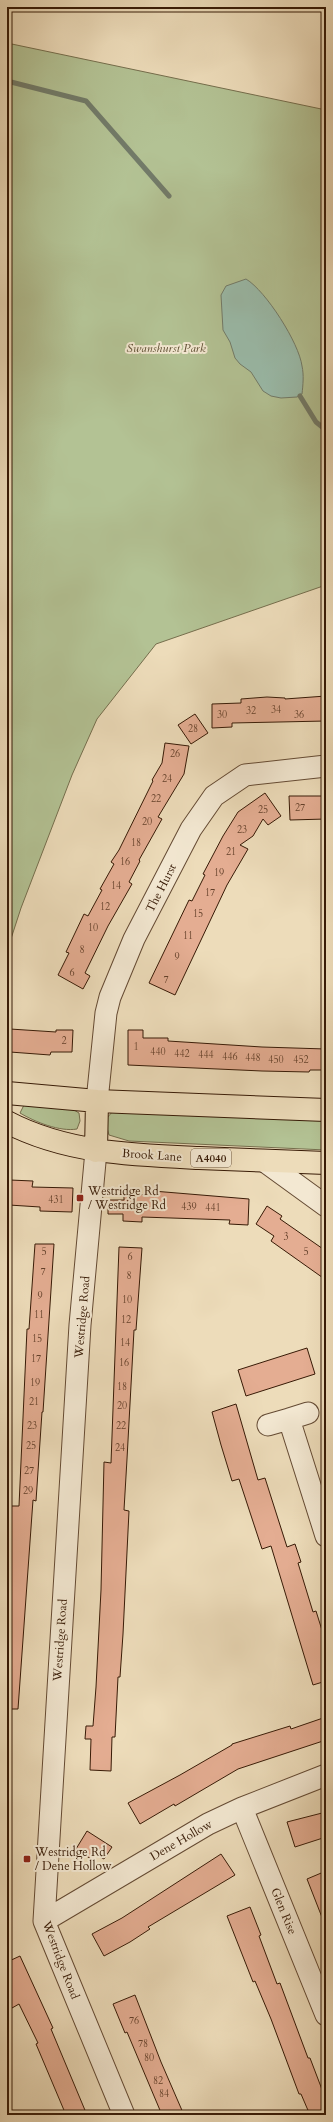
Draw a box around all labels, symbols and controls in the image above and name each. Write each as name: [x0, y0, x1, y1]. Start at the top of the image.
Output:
park label: Swanshurst Park: [126, 340, 206, 356]
house number: 34: [271, 703, 281, 717]
house number: 32: [246, 704, 256, 718]
house number: 30: [217, 708, 227, 722]
house number: 36: [294, 708, 304, 722]
house number: 28: [188, 722, 198, 736]
house number: 26: [170, 747, 180, 761]
house number: 24: [162, 772, 172, 786]
house number: 22: [151, 792, 161, 806]
house number: 27: [295, 801, 305, 815]
house number: 25: [258, 803, 268, 817]
house number: 20: [142, 815, 152, 829]
house number: 23: [237, 823, 247, 837]
house number: 18: [131, 836, 141, 850]
house number: 21: [226, 845, 236, 859]
house number: 16: [120, 855, 130, 869]
street label: The Hurst: [142, 861, 180, 915]
house number: 19: [214, 866, 224, 880]
house number: 14: [111, 879, 121, 893]
house number: 17: [205, 886, 215, 900]
house number: 12: [100, 900, 110, 914]
house number: 15: [193, 907, 203, 921]
house number: 10: [88, 921, 98, 935]
house number: 11: [183, 929, 193, 943]
house number: 8: [79, 943, 85, 957]
house number: 9: [174, 950, 180, 964]
house number: 6: [69, 966, 75, 980]
house number: 7: [163, 973, 169, 987]
house number: 2: [61, 1034, 67, 1048]
house number: 1: [133, 1040, 139, 1054]
house number: 440: [150, 1045, 166, 1059]
house number: 442: [174, 1047, 190, 1061]
house number: 444: [198, 1048, 214, 1062]
house number: 446: [222, 1050, 238, 1064]
house number: 448: [245, 1051, 261, 1065]
house number: 450: [268, 1053, 284, 1067]
house number: 452: [293, 1053, 309, 1067]
street label: Brook Lane: [122, 1145, 182, 1165]
road number: A4040: [191, 1149, 231, 1167]
place label: Westridge Rd / Westridge Rd: [87, 1183, 166, 1213]
house number: 431: [48, 1193, 64, 1207]
marker: Westridge Rd / Westridge Rd: [75, 1193, 85, 1203]
house number: 439: [181, 1200, 197, 1214]
house number: 441: [205, 1201, 221, 1215]
house number: 3: [283, 1230, 289, 1244]
house number: 5: [41, 1245, 47, 1259]
house number: 5: [303, 1245, 309, 1259]
house number: 6: [127, 1250, 133, 1264]
house number: 7: [40, 1265, 46, 1279]
house number: 8: [126, 1269, 132, 1283]
street label: Westridge Road: [70, 1275, 94, 1360]
house number: 9: [37, 1289, 43, 1303]
house number: 10: [122, 1293, 132, 1307]
house number: 11: [34, 1308, 44, 1322]
house number: 12: [121, 1313, 131, 1327]
house number: 15: [32, 1332, 42, 1346]
house number: 14: [120, 1336, 130, 1350]
house number: 17: [31, 1352, 41, 1366]
house number: 16: [119, 1356, 129, 1370]
house number: 19: [30, 1376, 40, 1390]
house number: 18: [117, 1380, 127, 1394]
house number: 21: [29, 1395, 39, 1409]
house number: 20: [117, 1399, 127, 1413]
house number: 23: [27, 1419, 37, 1433]
house number: 22: [116, 1419, 126, 1433]
house number: 25: [26, 1439, 36, 1453]
house number: 24: [115, 1441, 125, 1455]
house number: 27: [24, 1464, 34, 1478]
house number: 29: [23, 1484, 33, 1498]
street label: Westridge Road: [49, 1598, 71, 1683]
street label: Dene Hollow: [147, 1816, 215, 1864]
place label: Westridge Rd / Dene Hollow: [34, 1844, 112, 1874]
marker: Westridge Rd / Dene Hollow: [22, 1854, 32, 1864]
street label: Glen Rise: [267, 1885, 301, 1937]
street label: Westridge Road: [38, 1918, 83, 2002]
house number: 76: [129, 2014, 139, 2028]
house number: 78: [138, 2037, 148, 2051]
house number: 80: [144, 2051, 154, 2065]
house number: 82: [153, 2074, 163, 2088]
house number: 84: [159, 2087, 169, 2101]

